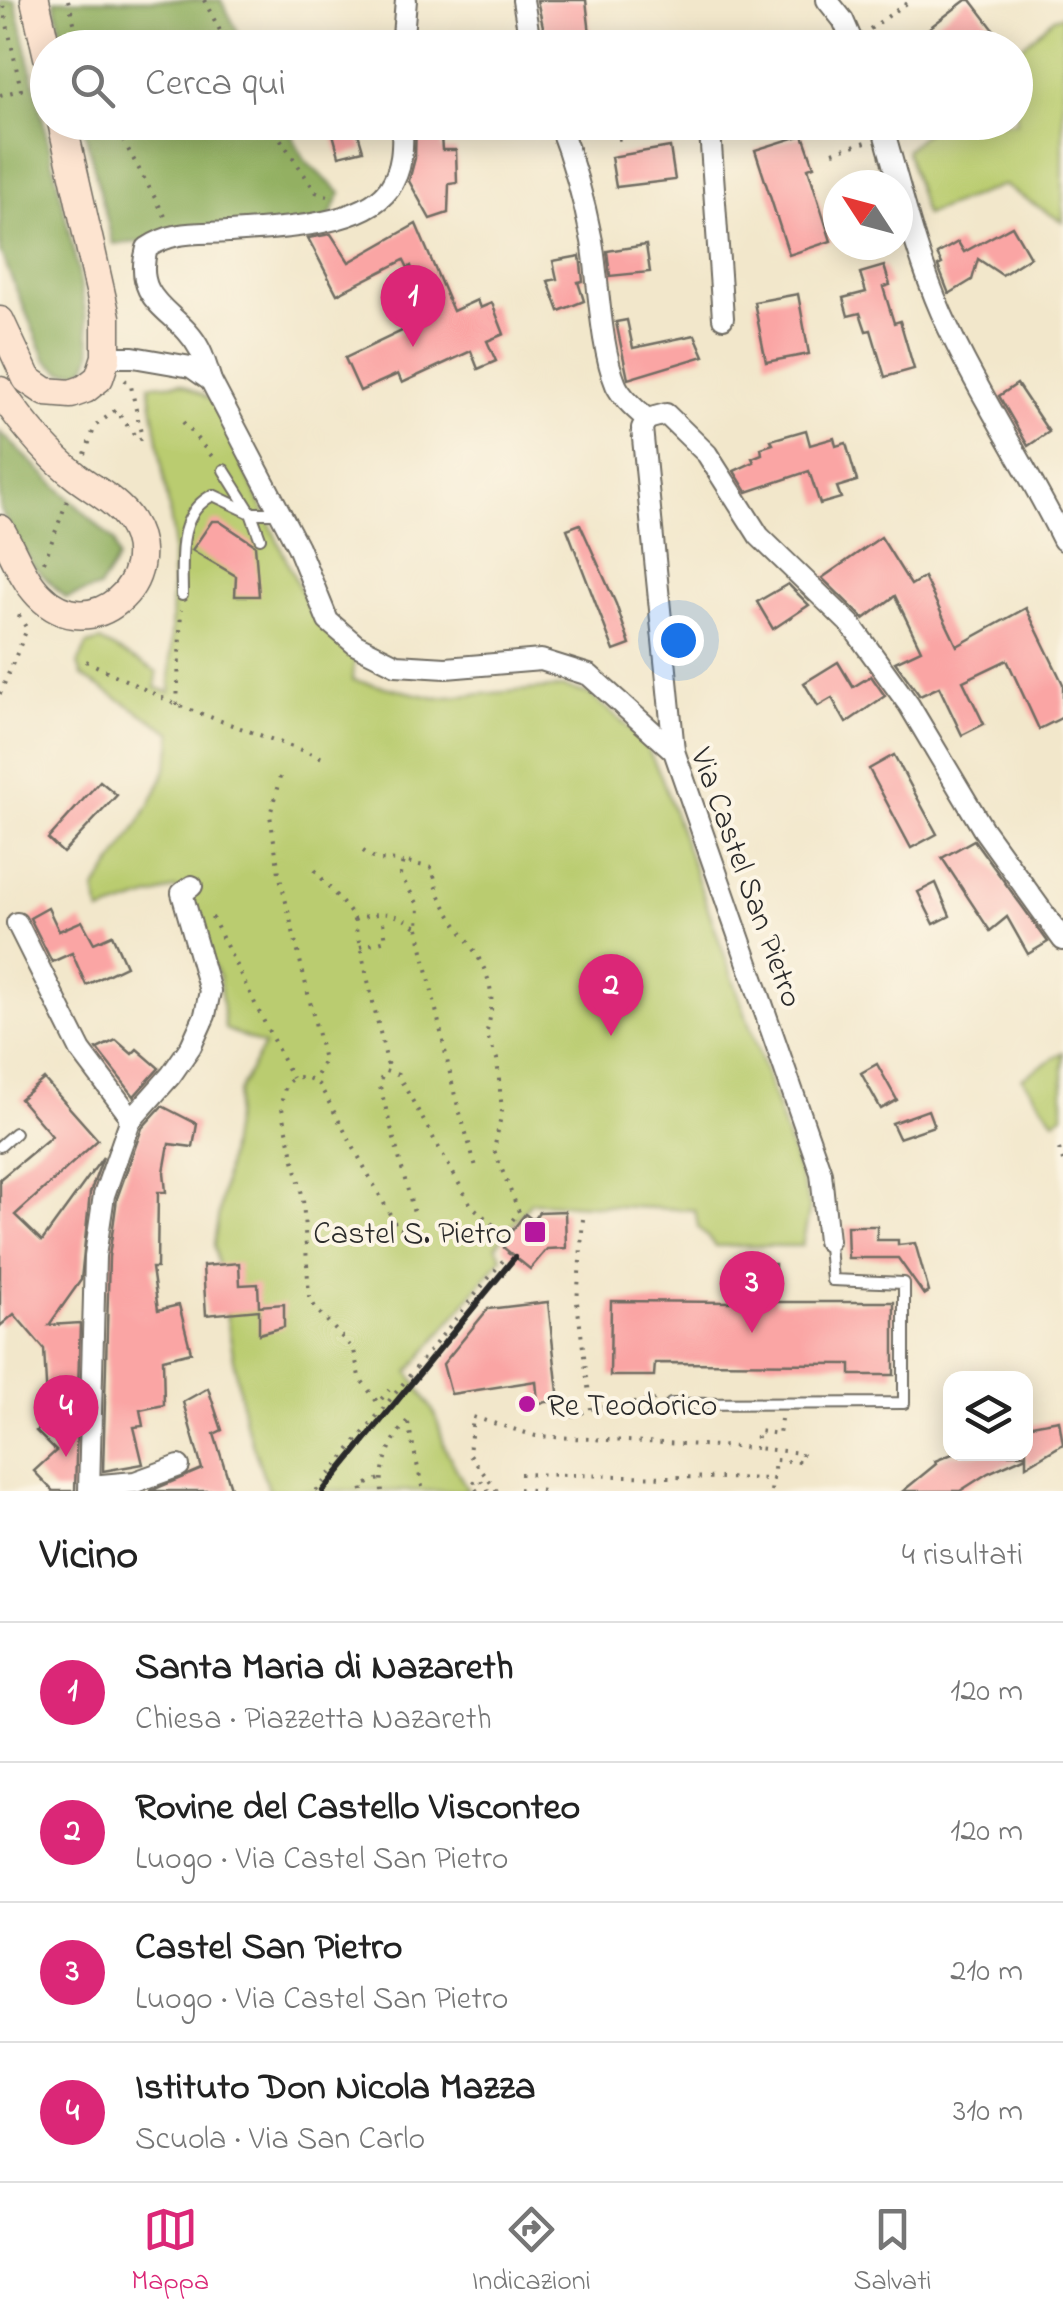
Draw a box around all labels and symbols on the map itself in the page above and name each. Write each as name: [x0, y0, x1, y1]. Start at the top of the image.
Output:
north arrow: [823, 170, 913, 260]
pin: 1: [380, 264, 446, 347]
your location: [653, 615, 704, 666]
street label: Via Castel San Pietro: [676, 741, 813, 1014]
pin: 2: [578, 954, 644, 1036]
place label: Castel S. Pietro: [313, 1212, 512, 1259]
marker: Castel S. Pietro: [522, 1219, 548, 1245]
pin: 3: [720, 1250, 784, 1333]
pin: 4: [34, 1374, 98, 1457]
place label: Re Teodorico: [547, 1384, 718, 1431]
marker: Re Teodorico: [516, 1393, 538, 1415]

